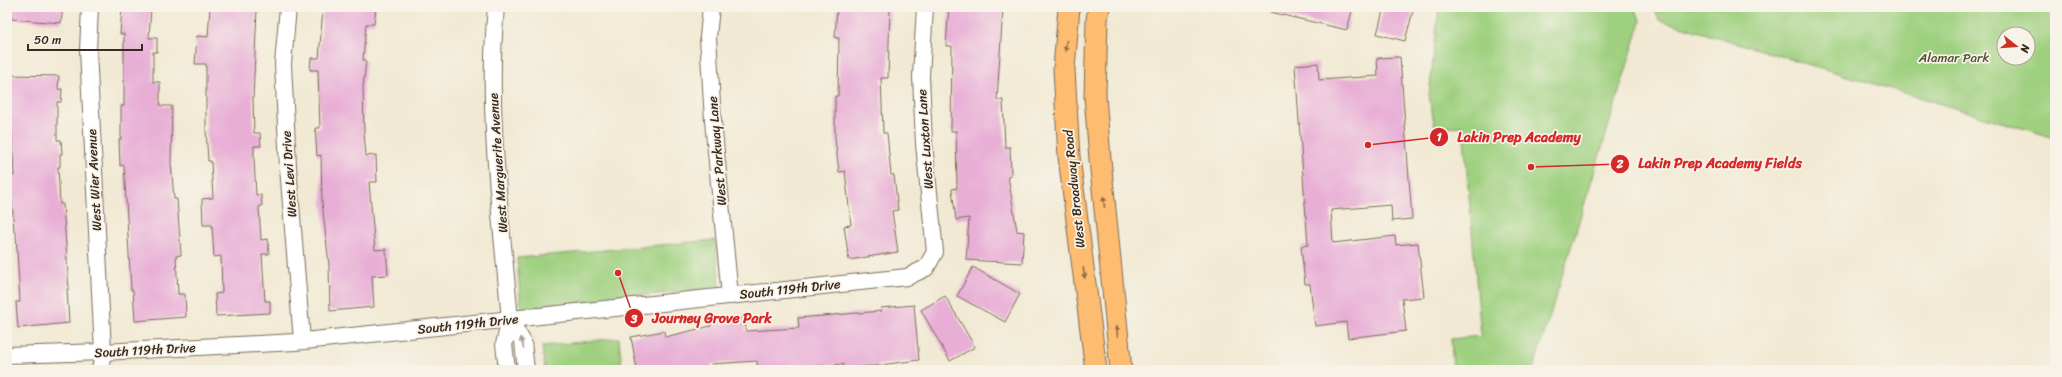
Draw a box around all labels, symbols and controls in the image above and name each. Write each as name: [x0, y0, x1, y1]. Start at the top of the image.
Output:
scale bar: [28, 26, 142, 52]
north arrow: [1996, 26, 2036, 66]
text: 50 m: [34, 29, 61, 51]
one-way arrow: [1063, 40, 1070, 52]
text: N: [2015, 41, 2036, 56]
park label: Alamar Park: [1918, 46, 1989, 69]
street label: West Luxton Lane: [910, 88, 940, 190]
street label: West Marguerite Avenue: [482, 92, 514, 234]
street label: West Parkway Lane: [701, 95, 733, 207]
callout: Lakin Prep Academy: [1429, 124, 1589, 150]
text: Lakin Prep Academy: [1457, 125, 1581, 150]
text: 1: [1436, 126, 1442, 148]
street label: West Wier Avenue: [80, 128, 108, 232]
street label: West Broadway Road: [1056, 128, 1092, 249]
street label: West Levi Drive: [274, 130, 304, 218]
callout: Lakin Prep Academy Fields: [1610, 151, 1810, 177]
text: Lakin Prep Academy Fields: [1638, 151, 1802, 176]
text: 2: [1616, 153, 1624, 175]
one-way arrow: [1101, 196, 1107, 208]
one-way arrow: [1081, 267, 1087, 279]
street label: South 119th Drive: [738, 272, 842, 306]
callout: Journey Grove Park: [624, 305, 780, 331]
text: Journey Grove Park: [651, 306, 772, 331]
street label: South 119th Drive: [416, 307, 520, 341]
text: 3: [630, 308, 638, 330]
one-way arrow: [1114, 325, 1120, 337]
street label: South 119th Drive: [94, 336, 197, 364]
one-way arrow: [519, 337, 525, 349]

